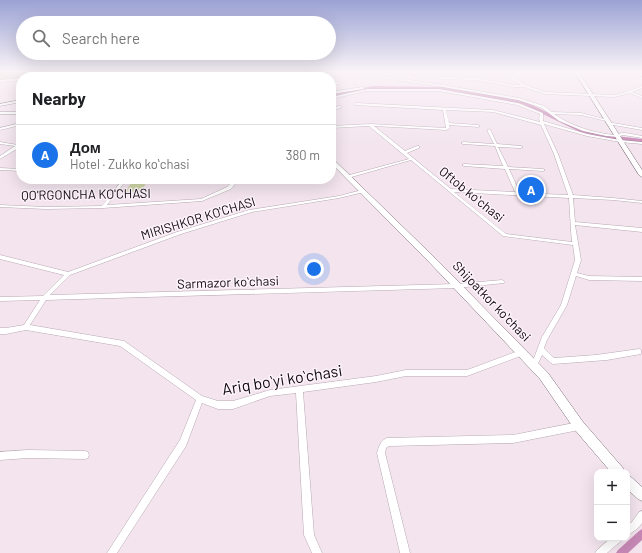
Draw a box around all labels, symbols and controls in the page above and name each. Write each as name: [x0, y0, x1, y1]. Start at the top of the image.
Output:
search box: [16, 16, 336, 60]
icon: search: [30, 27, 52, 49]
text: Search here: [62, 29, 140, 47]
text: Nearby: [32, 88, 86, 108]
text: Дом: [70, 138, 101, 156]
text: A: [41, 147, 49, 163]
text: 380 m: [286, 147, 320, 163]
text: Hotel · Zukko koʻchasi: [70, 156, 190, 172]
street label: Oftob koʻchasi: [436, 163, 508, 225]
pin: A: [518, 175, 544, 205]
street label: QO'RGONCHA KO'CHASI: [21, 185, 151, 203]
street label: MIRISHKOR KO'CHASI: [139, 193, 257, 243]
street label: Shijoatkor koʻchasi: [450, 258, 534, 344]
your location: [304, 259, 324, 279]
street label: Sarmazor koʻchasi: [177, 272, 279, 292]
street label: Ariq boʻyi koʻchasi: [221, 360, 343, 398]
map controls: [594, 469, 630, 541]
button: +: [594, 469, 630, 505]
button: −: [594, 505, 630, 541]

